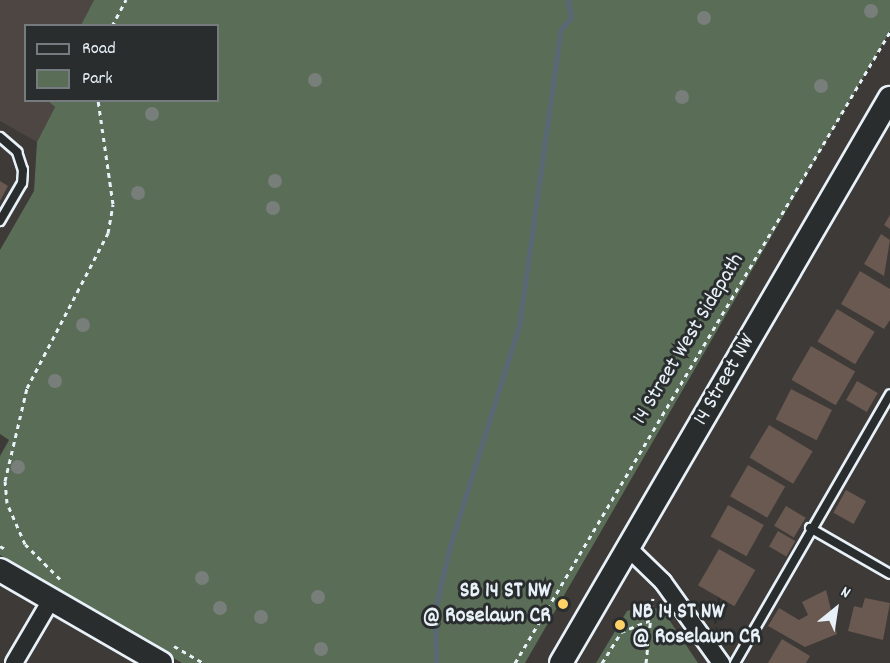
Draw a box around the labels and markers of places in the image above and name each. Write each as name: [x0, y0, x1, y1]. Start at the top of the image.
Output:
place label: SB 14 ST NW @ Roselawn CR: [422, 578, 551, 630]
marker: SB 14 ST NW @ Roselawn CR: [556, 597, 570, 611]
place label: NB 14 ST NW @ Roselawn CR: [632, 599, 761, 650]
marker: NB 14 ST NW @ Roselawn CR: [613, 618, 627, 632]

